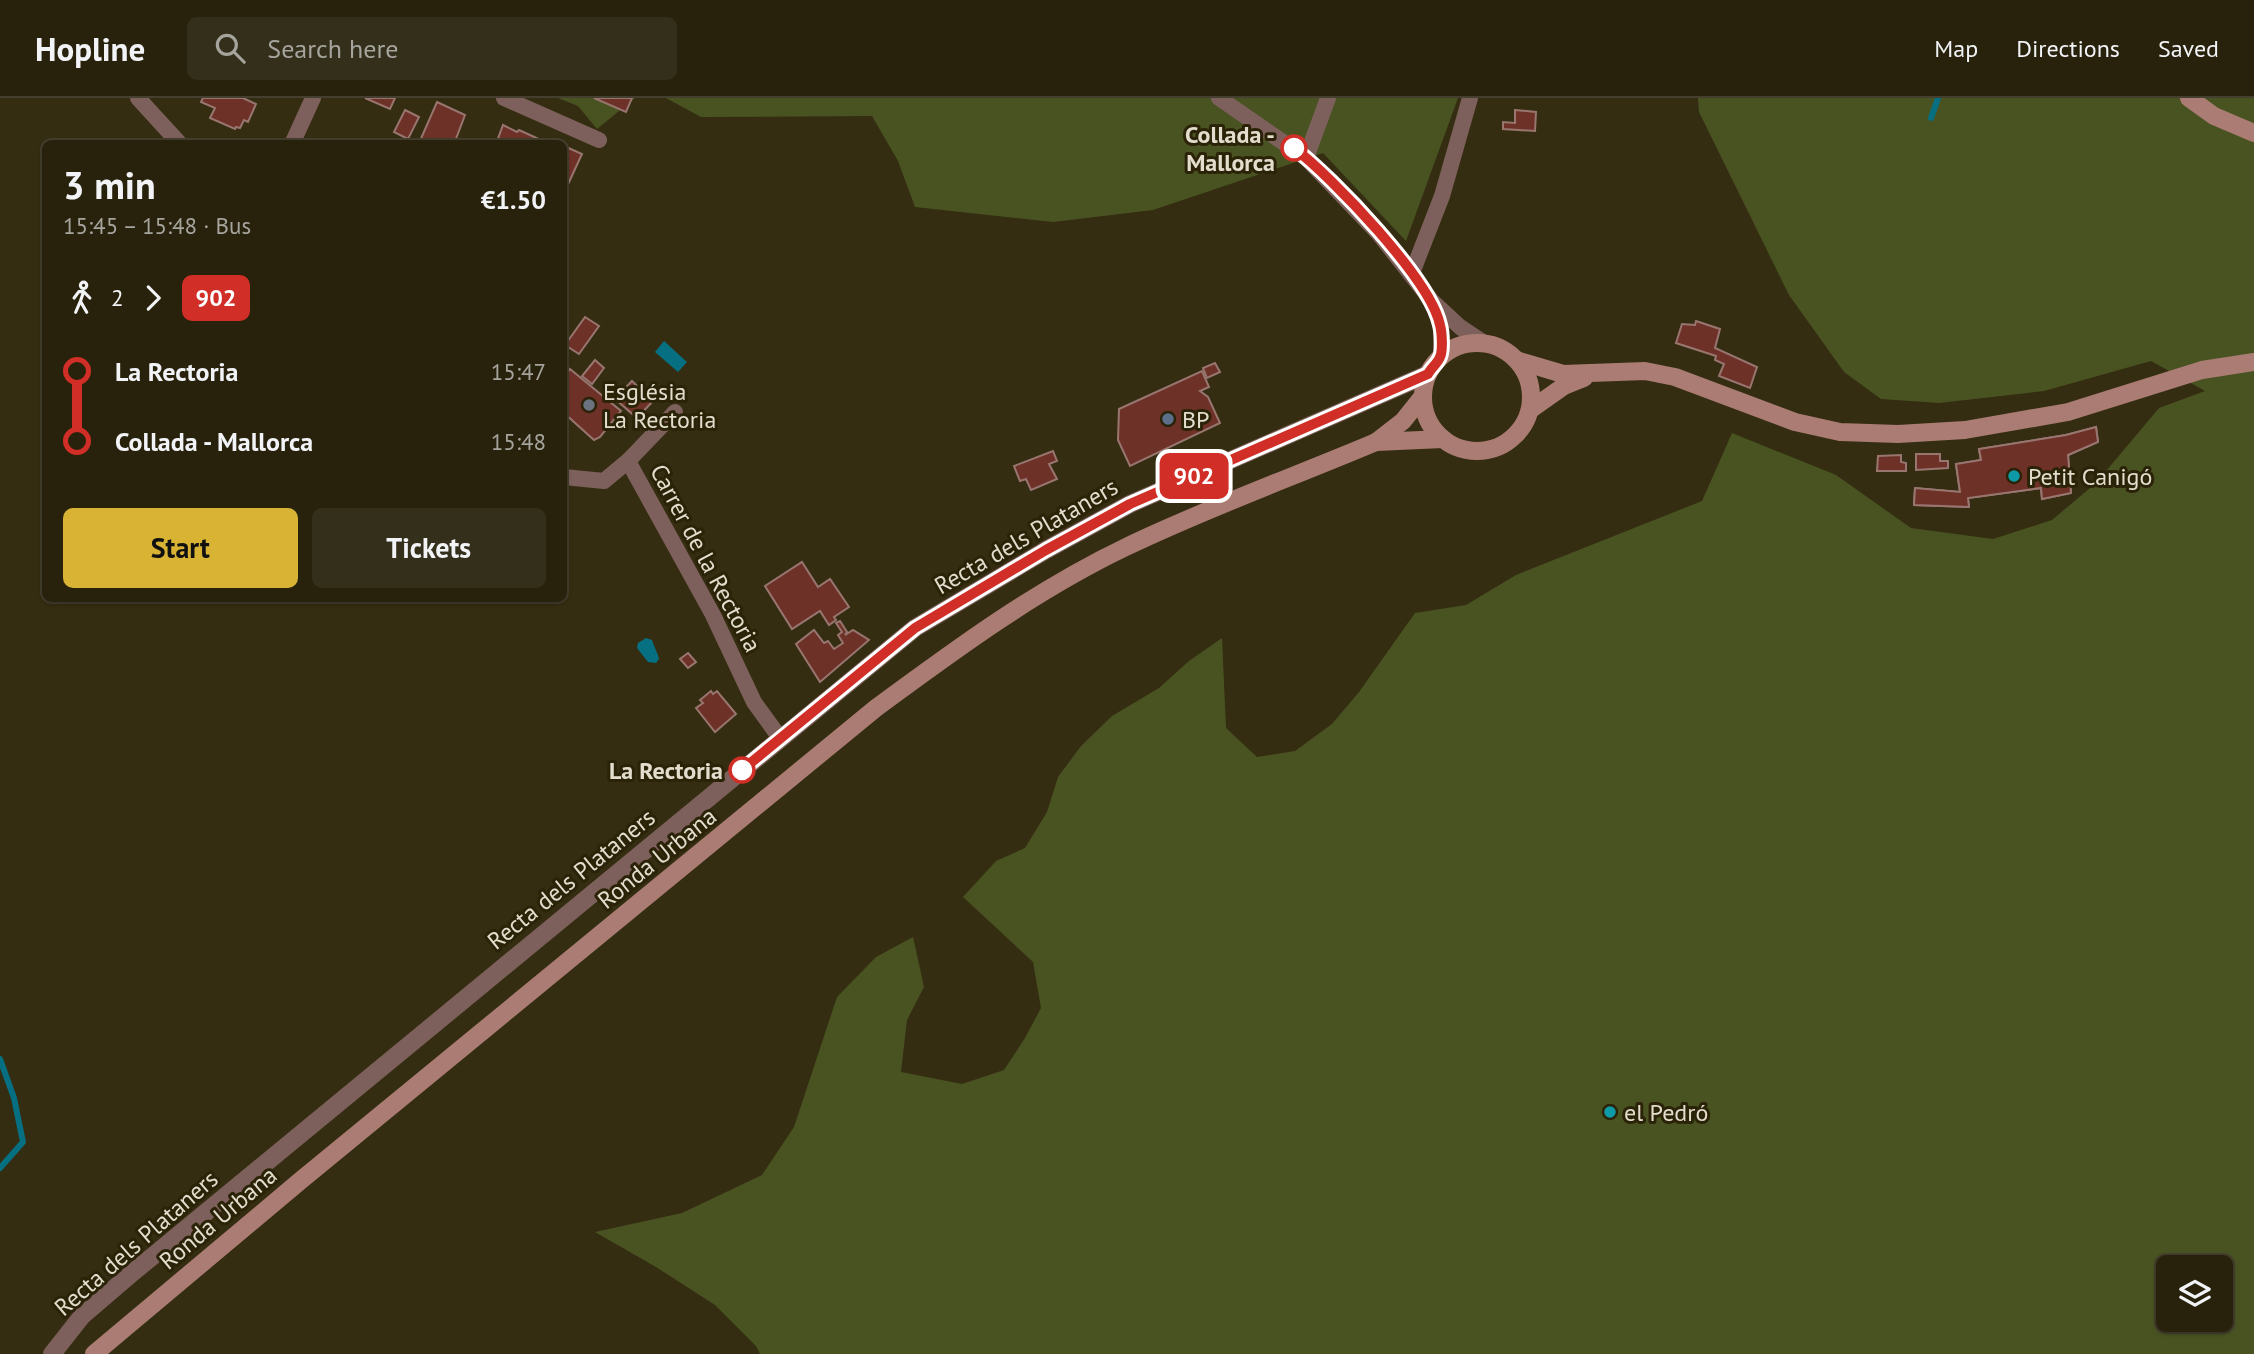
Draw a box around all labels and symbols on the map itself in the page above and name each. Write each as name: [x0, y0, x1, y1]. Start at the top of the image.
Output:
place label: Collada - Mallorca: [1185, 119, 1275, 178]
marker: Collada - Mallorca: [1281, 135, 1307, 161]
place label: Església La Rectoria: [603, 376, 716, 435]
marker: Església La Rectoria: [581, 397, 597, 413]
place label: BP: [1182, 404, 1209, 435]
marker: BP: [1160, 411, 1176, 427]
line badge: 902: [1154, 453, 1234, 499]
street label: Carrer de la Rectoria: [643, 459, 769, 657]
place label: Petit Canigó: [2028, 461, 2152, 492]
marker: Petit Canigó: [2006, 468, 2022, 484]
street label: Recta dels Plataners: [929, 471, 1123, 601]
place label: La Rectoria: [609, 755, 723, 786]
marker: La Rectoria: [729, 757, 755, 783]
street label: Ronda Urbana: [591, 801, 723, 915]
street label: Recta dels Plataners: [481, 802, 661, 956]
place label: el Pedró: [1624, 1097, 1708, 1128]
marker: el Pedró: [1602, 1104, 1618, 1120]
street label: Ronda Urbana: [153, 1160, 283, 1276]
street label: Recta dels Plataners: [48, 1163, 224, 1323]

